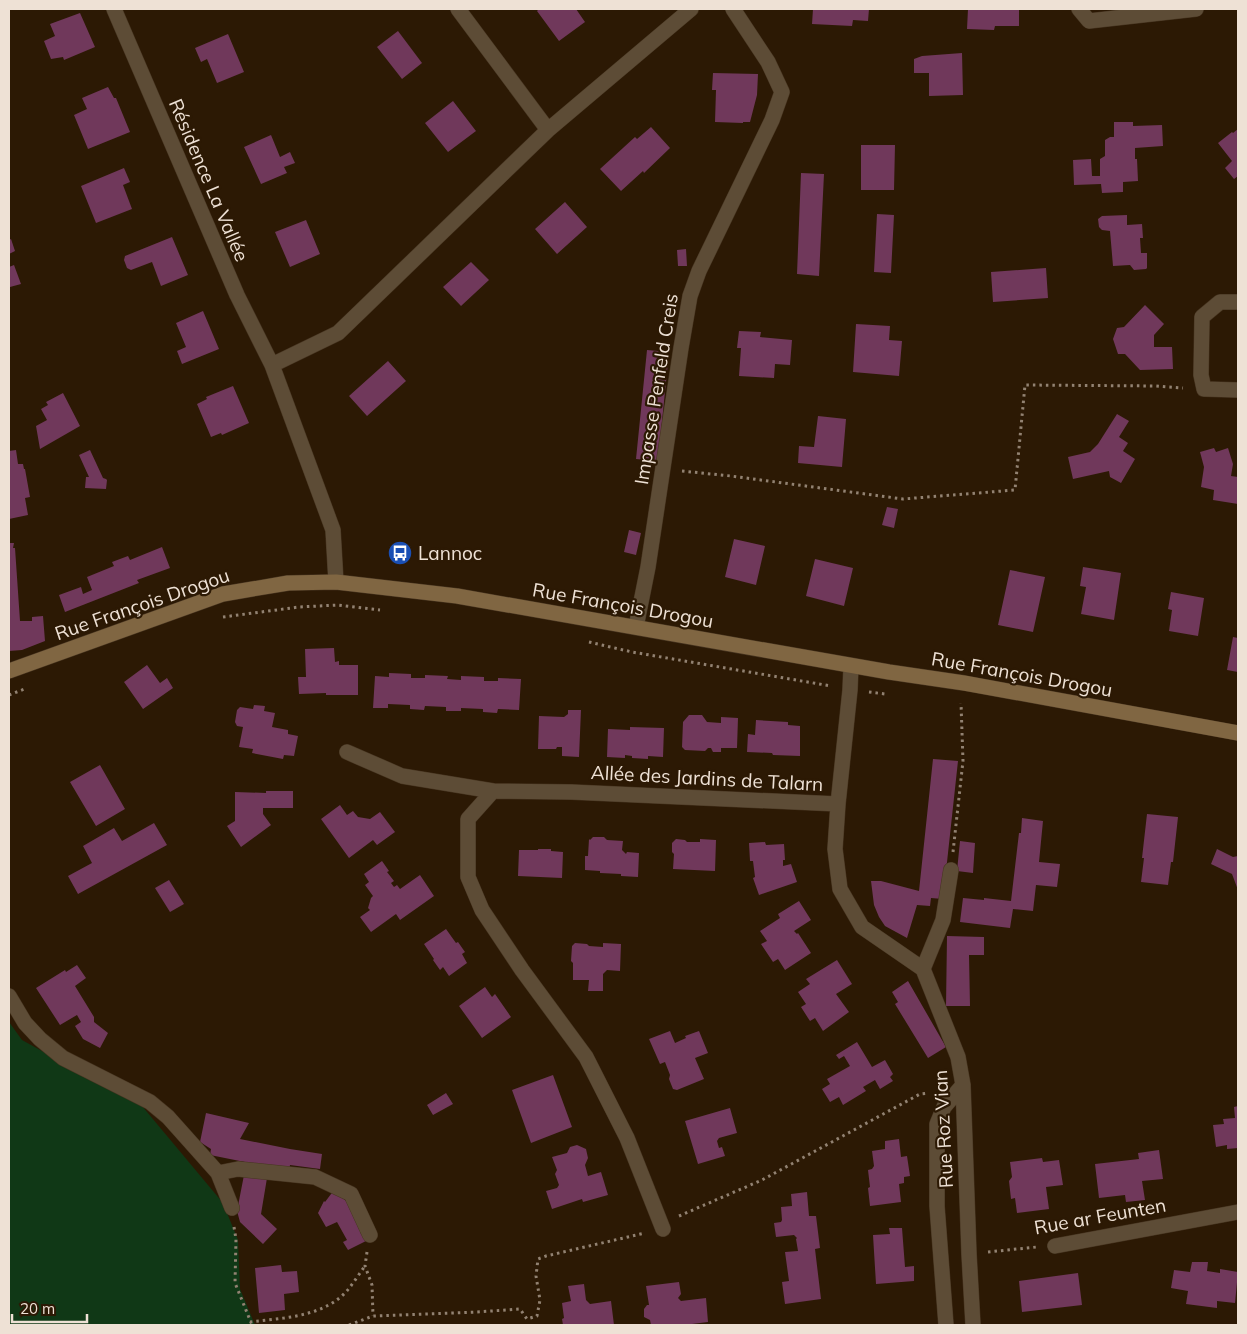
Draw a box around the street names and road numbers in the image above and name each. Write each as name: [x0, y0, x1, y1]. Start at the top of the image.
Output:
street label: Résidence La Vallée: [164, 95, 254, 265]
street label: Impasse Penfeld Creis: [629, 292, 683, 486]
street label: Rue François Drogou: [51, 563, 233, 645]
street label: Rue François Drogou: [531, 577, 715, 633]
street label: Rue François Drogou: [930, 646, 1114, 702]
street label: Allée des Jardins de Talarn: [590, 760, 824, 796]
street label: Rue Roz Vian: [928, 1069, 958, 1189]
street label: Rue ar Feunten: [1032, 1193, 1168, 1239]

